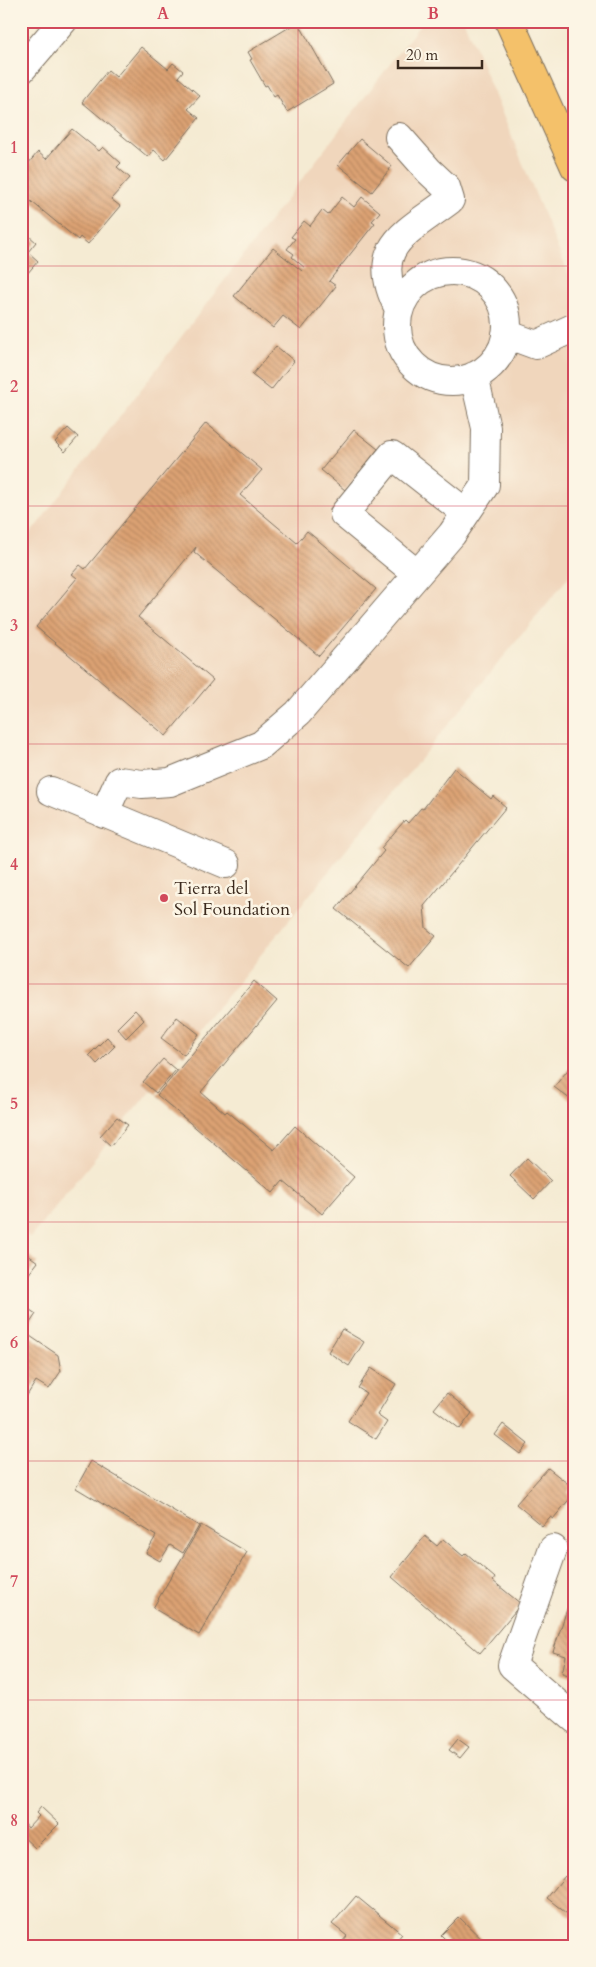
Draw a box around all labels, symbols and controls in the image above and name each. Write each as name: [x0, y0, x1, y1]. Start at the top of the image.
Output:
text: A: [157, 3, 169, 25]
text: B: [427, 3, 439, 25]
scale bar: [398, 38, 482, 70]
text: 20 m: [406, 45, 438, 65]
text: 1: [10, 137, 18, 159]
text: 2: [10, 376, 18, 398]
text: 3: [10, 615, 18, 637]
text: 4: [10, 854, 18, 876]
place label: Tierra del Sol Foundation: [174, 876, 291, 922]
marker: Tierra del Sol Foundation: [158, 892, 170, 904]
text: 5: [10, 1093, 18, 1115]
text: 6: [10, 1332, 18, 1354]
text: 7: [10, 1571, 18, 1593]
text: 8: [10, 1810, 18, 1832]

